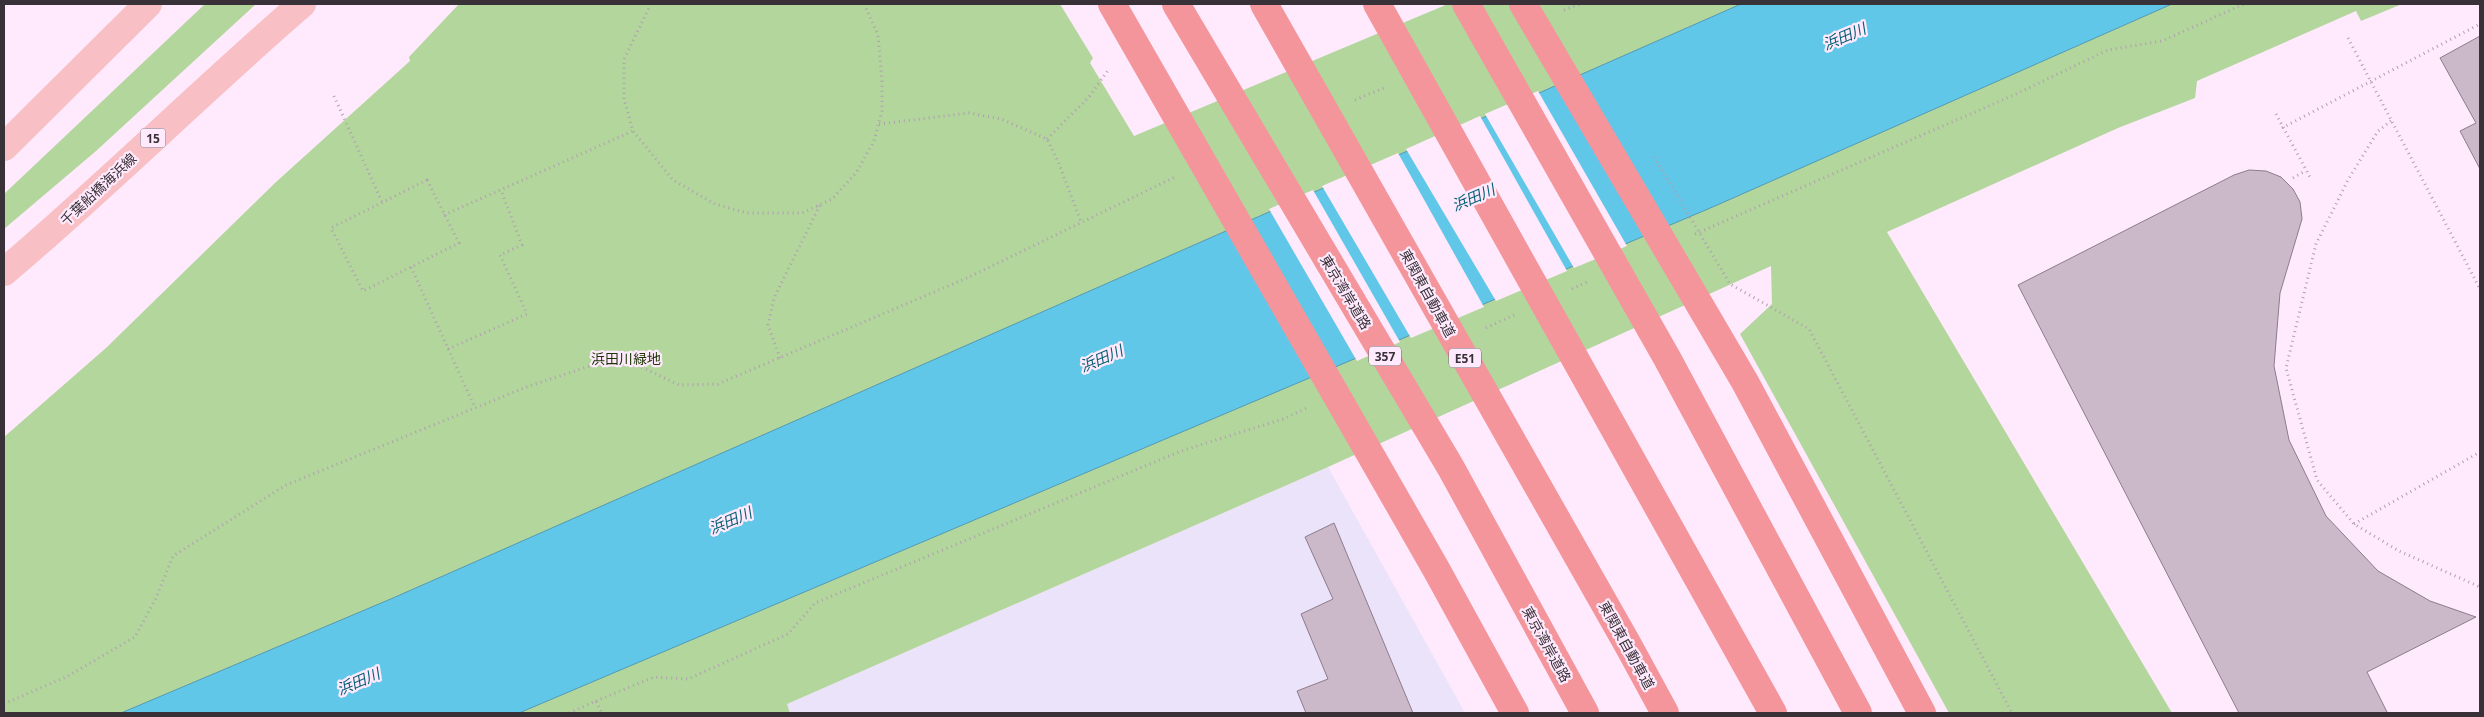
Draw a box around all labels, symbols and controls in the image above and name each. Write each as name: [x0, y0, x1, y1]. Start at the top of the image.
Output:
water label: 浜田川: [1819, 17, 1870, 54]
road number: 15: [140, 128, 166, 148]
street label: 千葉船橋海浜線: [56, 149, 140, 229]
water label: 浜田川: [1448, 178, 1499, 215]
street label: 東関東自動車道: [1396, 246, 1460, 340]
street label: 東京湾岸道路: [1316, 251, 1376, 333]
water label: 浜田川: [1076, 339, 1127, 376]
road number: 357: [1369, 346, 1401, 366]
road number: E51: [1449, 348, 1481, 368]
park label: 浜田川緑地: [591, 349, 661, 368]
water label: 浜田川: [705, 501, 756, 538]
street label: 東関東自動車道: [1595, 598, 1659, 692]
street label: 東京湾岸道路: [1518, 603, 1576, 685]
water label: 浜田川: [333, 662, 384, 699]

